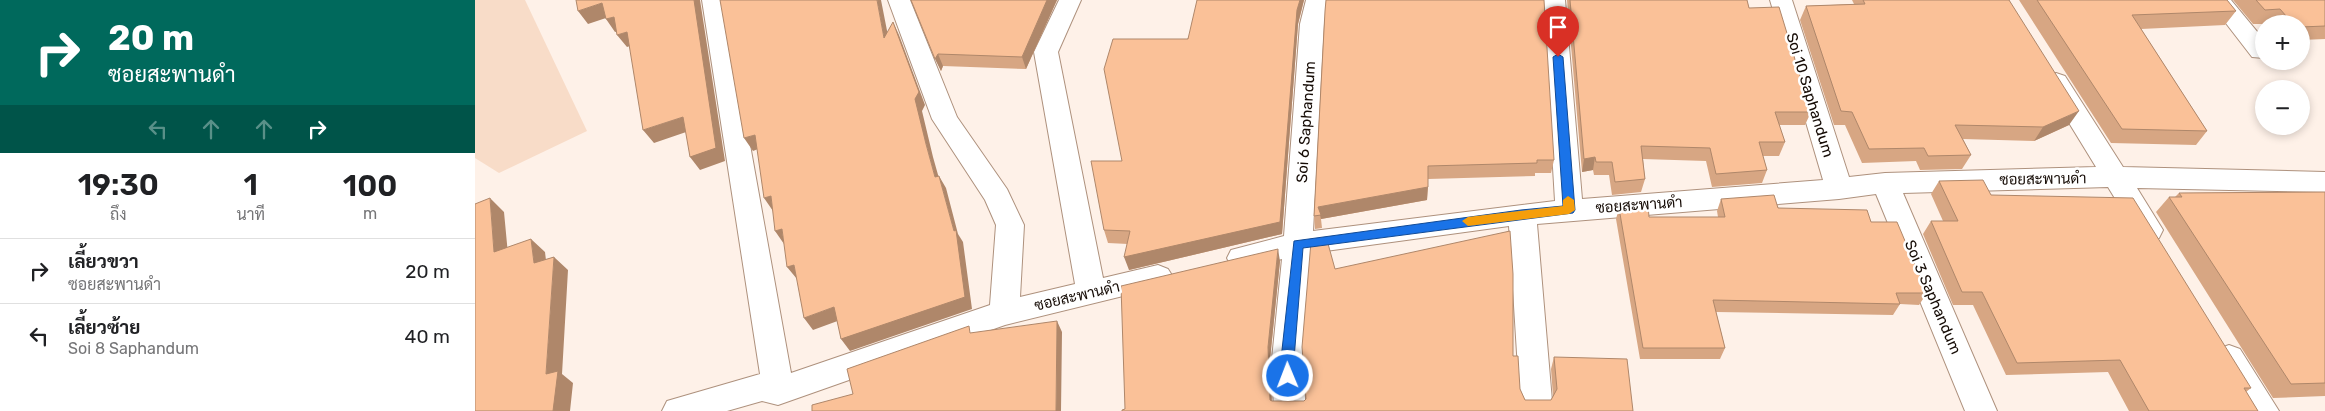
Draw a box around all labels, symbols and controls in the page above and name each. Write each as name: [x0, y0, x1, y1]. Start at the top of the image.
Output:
pin: [1537, 6, 1579, 57]
icon: arrive: [1544, 13, 1572, 41]
map controls: [2255, 15, 2310, 135]
button: +: [2255, 15, 2310, 70]
text: 20 m: [108, 17, 194, 59]
icon: right: [25, 20, 90, 85]
street label: Soi 10 Saphandum: [1783, 31, 1837, 159]
street label: Soi 6 Saphandum: [1293, 60, 1319, 184]
text: ซอยสะพานดำ: [108, 61, 236, 88]
button: −: [2255, 80, 2310, 135]
icon: left: [144, 115, 172, 143]
icon: ahead: [197, 115, 225, 143]
icon: ahead: [250, 115, 278, 143]
icon: right: [303, 115, 331, 143]
text: 19:30: [78, 167, 159, 203]
text: 1: [244, 167, 258, 203]
text: 100: [343, 168, 397, 204]
street label: ซอยสะพานดำ: [1999, 169, 2087, 189]
street label: ซอยสะพานดำ: [1595, 193, 1683, 217]
text: m: [363, 204, 377, 223]
text: ถึง: [110, 205, 127, 224]
text: นาที: [237, 205, 265, 224]
street label: Soi 3 Saphandum: [1901, 237, 1965, 357]
text: เลี้ยวขวา: [68, 250, 139, 273]
icon: right: [25, 257, 53, 285]
text: 20 m: [405, 260, 450, 283]
text: ซอยสะพานดำ: [68, 275, 161, 294]
street label: ซอยสะพานดำ: [1033, 277, 1121, 315]
text: เลี้ยวซ้าย: [68, 316, 140, 339]
icon: left: [25, 322, 53, 350]
text: 40 m: [405, 325, 450, 348]
text: Soi 8 Saphandum: [68, 339, 199, 358]
position arrow: [1261, 349, 1313, 401]

